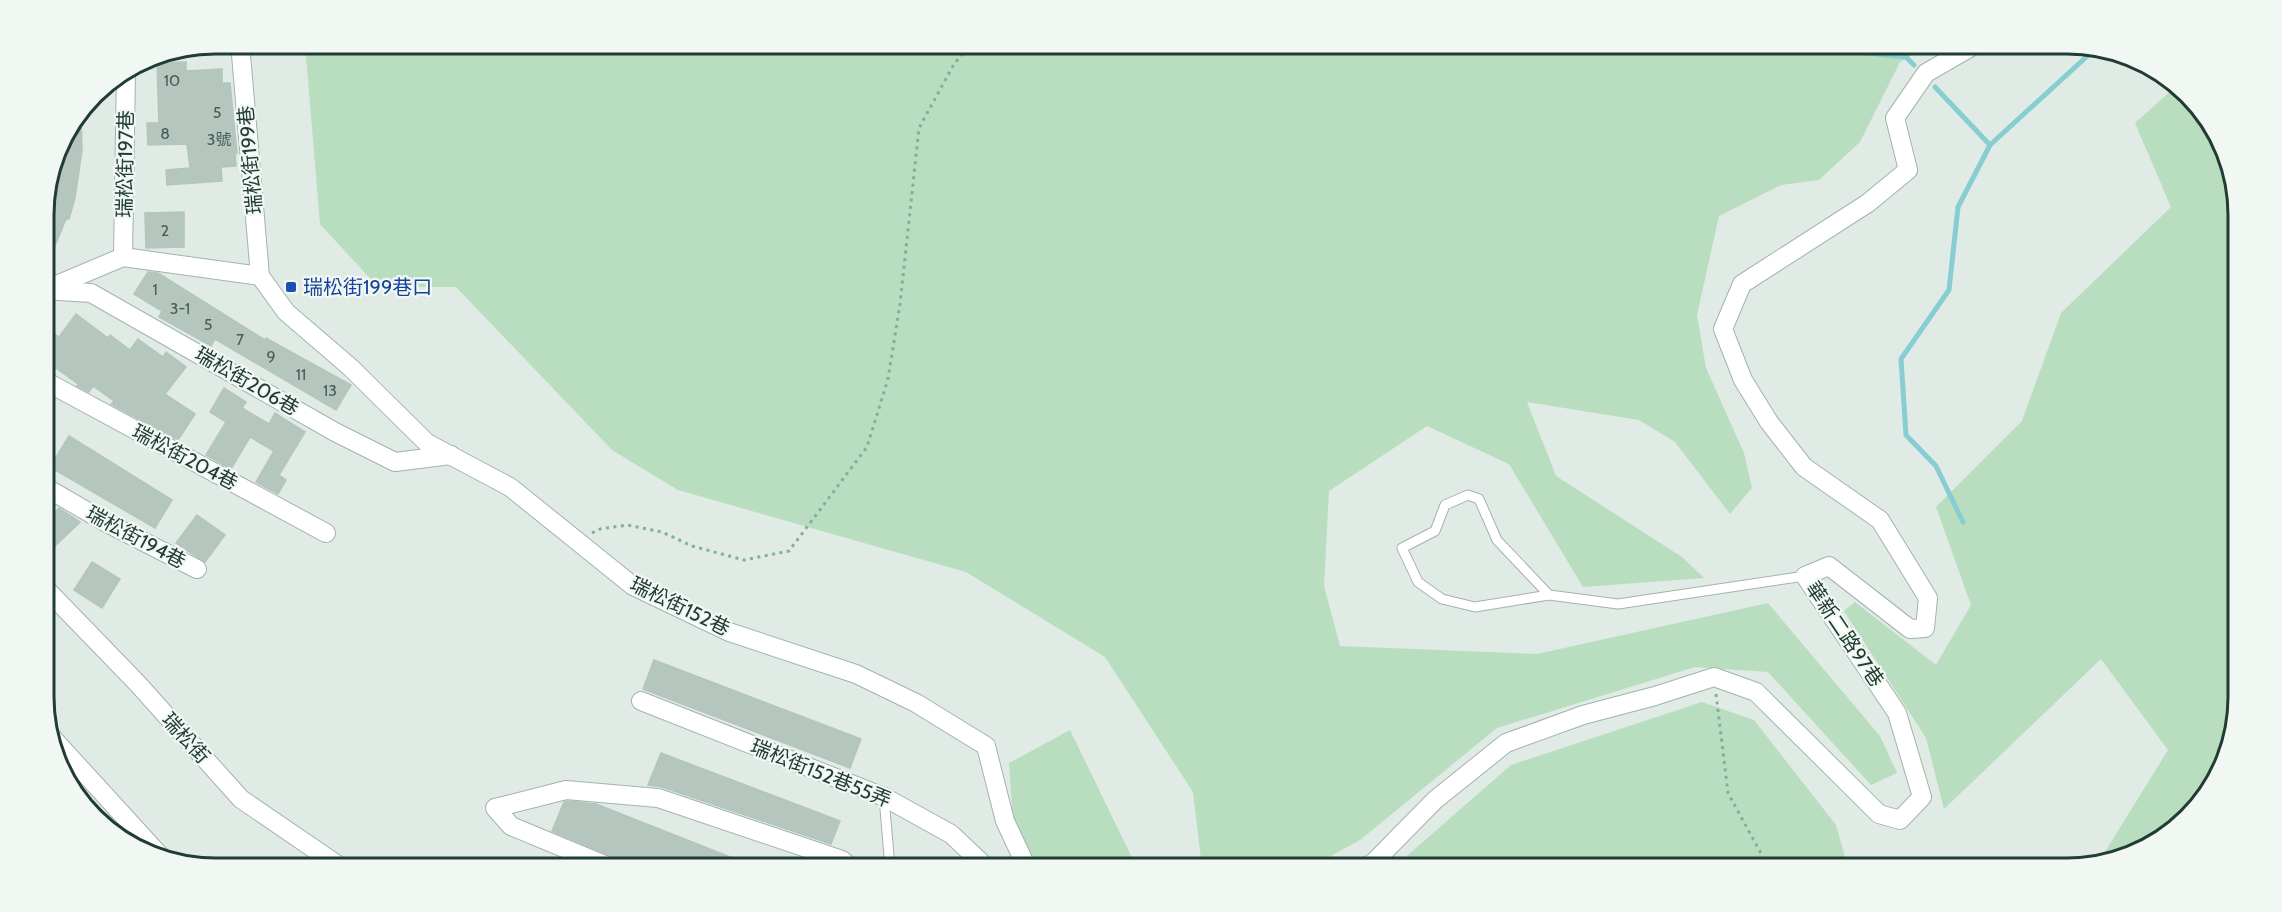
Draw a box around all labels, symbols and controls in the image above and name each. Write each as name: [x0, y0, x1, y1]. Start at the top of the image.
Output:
house number: 10: [164, 71, 180, 90]
house number: 5: [213, 103, 221, 122]
street label: 瑞松街199巷: [233, 105, 267, 215]
street label: 瑞松街197巷: [112, 110, 138, 218]
house number: 8: [160, 124, 170, 143]
house number: 3號: [207, 130, 231, 149]
house number: 2: [161, 221, 169, 240]
place label: 瑞松街199巷口: [303, 275, 432, 299]
house number: 1: [152, 280, 158, 299]
marker: 瑞松街199巷口: [284, 280, 298, 294]
house number: 3-1: [170, 299, 190, 318]
house number: 5: [204, 315, 212, 334]
house number: 7: [236, 330, 244, 349]
street label: 瑞松街206巷: [191, 342, 303, 420]
house number: 9: [266, 347, 276, 366]
house number: 11: [296, 365, 306, 384]
house number: 13: [323, 381, 337, 400]
street label: 瑞松街204巷: [128, 419, 242, 495]
street label: 瑞松街194巷: [82, 501, 190, 573]
street label: 瑞松街152巷: [626, 572, 734, 640]
street label: 華新二路97巷: [1801, 577, 1889, 691]
street label: 瑞松街: [157, 708, 215, 768]
street label: 瑞松街152巷55弄: [747, 734, 895, 812]

